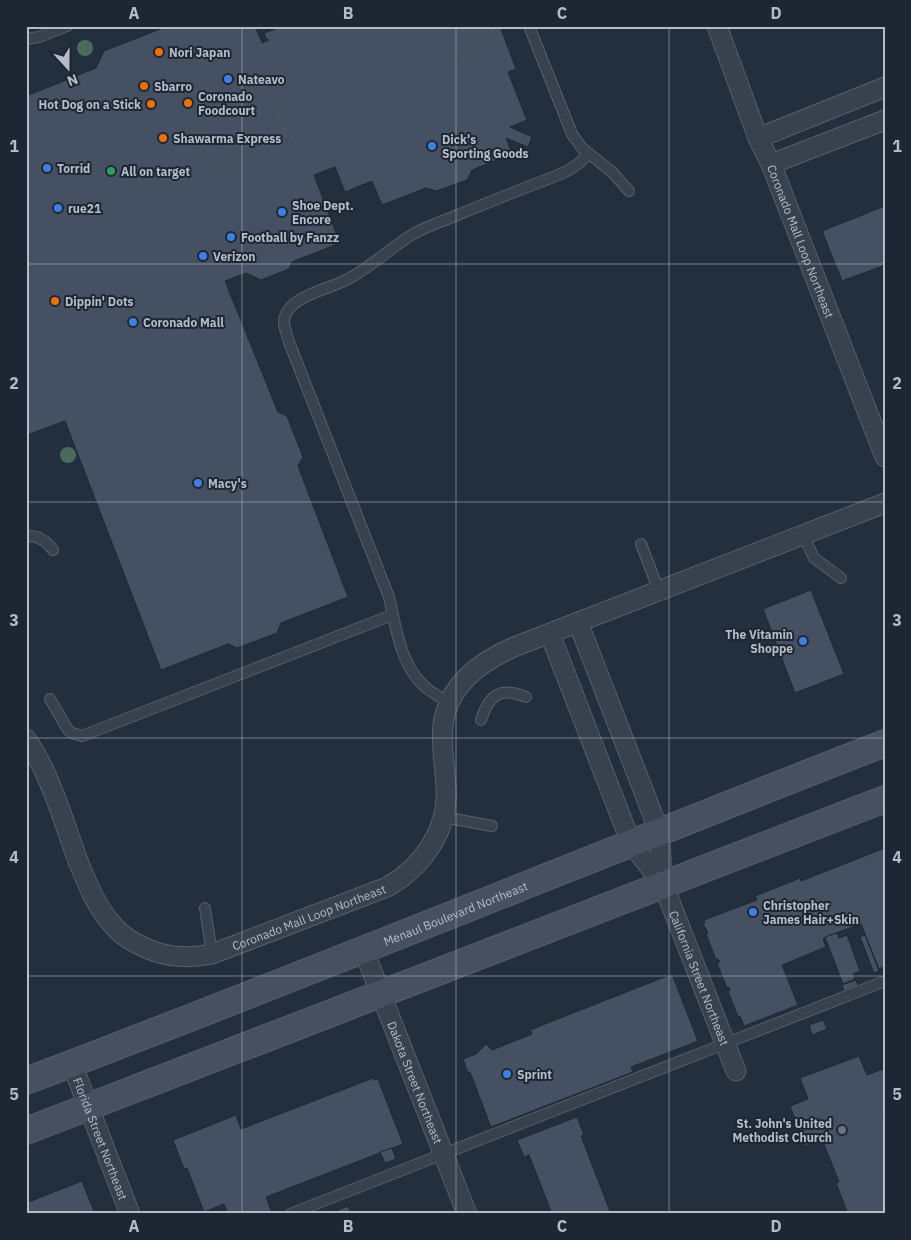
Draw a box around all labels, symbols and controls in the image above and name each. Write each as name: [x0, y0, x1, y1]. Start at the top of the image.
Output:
text: A: [129, 3, 140, 23]
text: B: [343, 3, 354, 23]
text: C: [557, 3, 567, 23]
text: D: [770, 3, 782, 23]
north arrow: [42, 42, 92, 92]
place label: Nori Japan: [169, 45, 230, 60]
marker: Nori Japan: [153, 46, 165, 58]
text: N: [65, 70, 81, 90]
place label: Nateavo: [238, 72, 285, 87]
marker: Nateavo: [222, 73, 234, 85]
place label: Sbarro: [154, 79, 192, 94]
marker: Sbarro: [138, 80, 150, 92]
place label: Coronado Foodcourt: [198, 89, 255, 118]
place label: Hot Dog on a Stick: [39, 97, 141, 112]
marker: Coronado Foodcourt: [182, 97, 194, 109]
marker: Hot Dog on a Stick: [145, 98, 157, 110]
place label: Shawarma Express: [173, 131, 281, 146]
marker: Shawarma Express: [157, 132, 169, 144]
place label: Dick's Sporting Goods: [442, 132, 529, 161]
text: 1: [9, 136, 19, 156]
text: 1: [892, 136, 902, 156]
marker: Dick's Sporting Goods: [426, 140, 438, 152]
place label: Torrid: [57, 161, 90, 176]
marker: Torrid: [41, 162, 53, 174]
street label: Coronado Mall Loop Northeast: [764, 162, 838, 320]
place label: All on target: [121, 164, 190, 179]
marker: All on target: [105, 165, 117, 177]
place label: Shoe Dept. Encore: [292, 198, 354, 227]
place label: rue21: [68, 201, 101, 216]
marker: rue21: [52, 202, 64, 214]
marker: Shoe Dept. Encore: [276, 206, 288, 218]
place label: Football by Fanzz: [241, 230, 339, 245]
marker: Football by Fanzz: [225, 231, 237, 243]
place label: Verizon: [213, 249, 255, 264]
marker: Verizon: [197, 250, 209, 262]
place label: Dippin' Dots: [65, 294, 134, 309]
marker: Dippin' Dots: [49, 295, 61, 307]
place label: Coronado Mall: [143, 315, 224, 330]
marker: Coronado Mall: [127, 316, 139, 328]
text: 2: [9, 373, 19, 393]
text: 2: [892, 373, 902, 393]
place label: Macy's: [208, 476, 247, 491]
marker: Macy's: [192, 477, 204, 489]
text: 3: [9, 610, 19, 630]
text: 3: [892, 610, 902, 630]
place label: The Vitamin Shoppe: [725, 627, 793, 656]
marker: The Vitamin Shoppe: [797, 635, 809, 647]
text: 4: [9, 847, 19, 867]
text: 4: [892, 847, 902, 867]
street label: Menaul Boulevard Northeast: [381, 878, 530, 949]
street label: Coronado Mall Loop Northeast: [230, 881, 388, 953]
place label: Christopher James Hair+Skin: [763, 898, 859, 927]
marker: Christopher James Hair+Skin: [747, 906, 759, 918]
street label: California Street Northeast: [666, 908, 733, 1048]
street label: Dakota Street Northeast: [385, 1019, 446, 1146]
place label: Sprint: [517, 1067, 552, 1082]
marker: Sprint: [501, 1068, 513, 1080]
street label: Florida Street Northeast: [70, 1075, 131, 1202]
text: 5: [9, 1084, 19, 1104]
text: 5: [892, 1084, 902, 1104]
place label: St. John's United Methodist Church: [733, 1116, 832, 1145]
marker: St. John's United Methodist Church: [836, 1124, 848, 1136]
text: A: [129, 1216, 140, 1236]
text: B: [343, 1216, 354, 1236]
text: C: [557, 1216, 567, 1236]
text: D: [770, 1216, 782, 1236]

